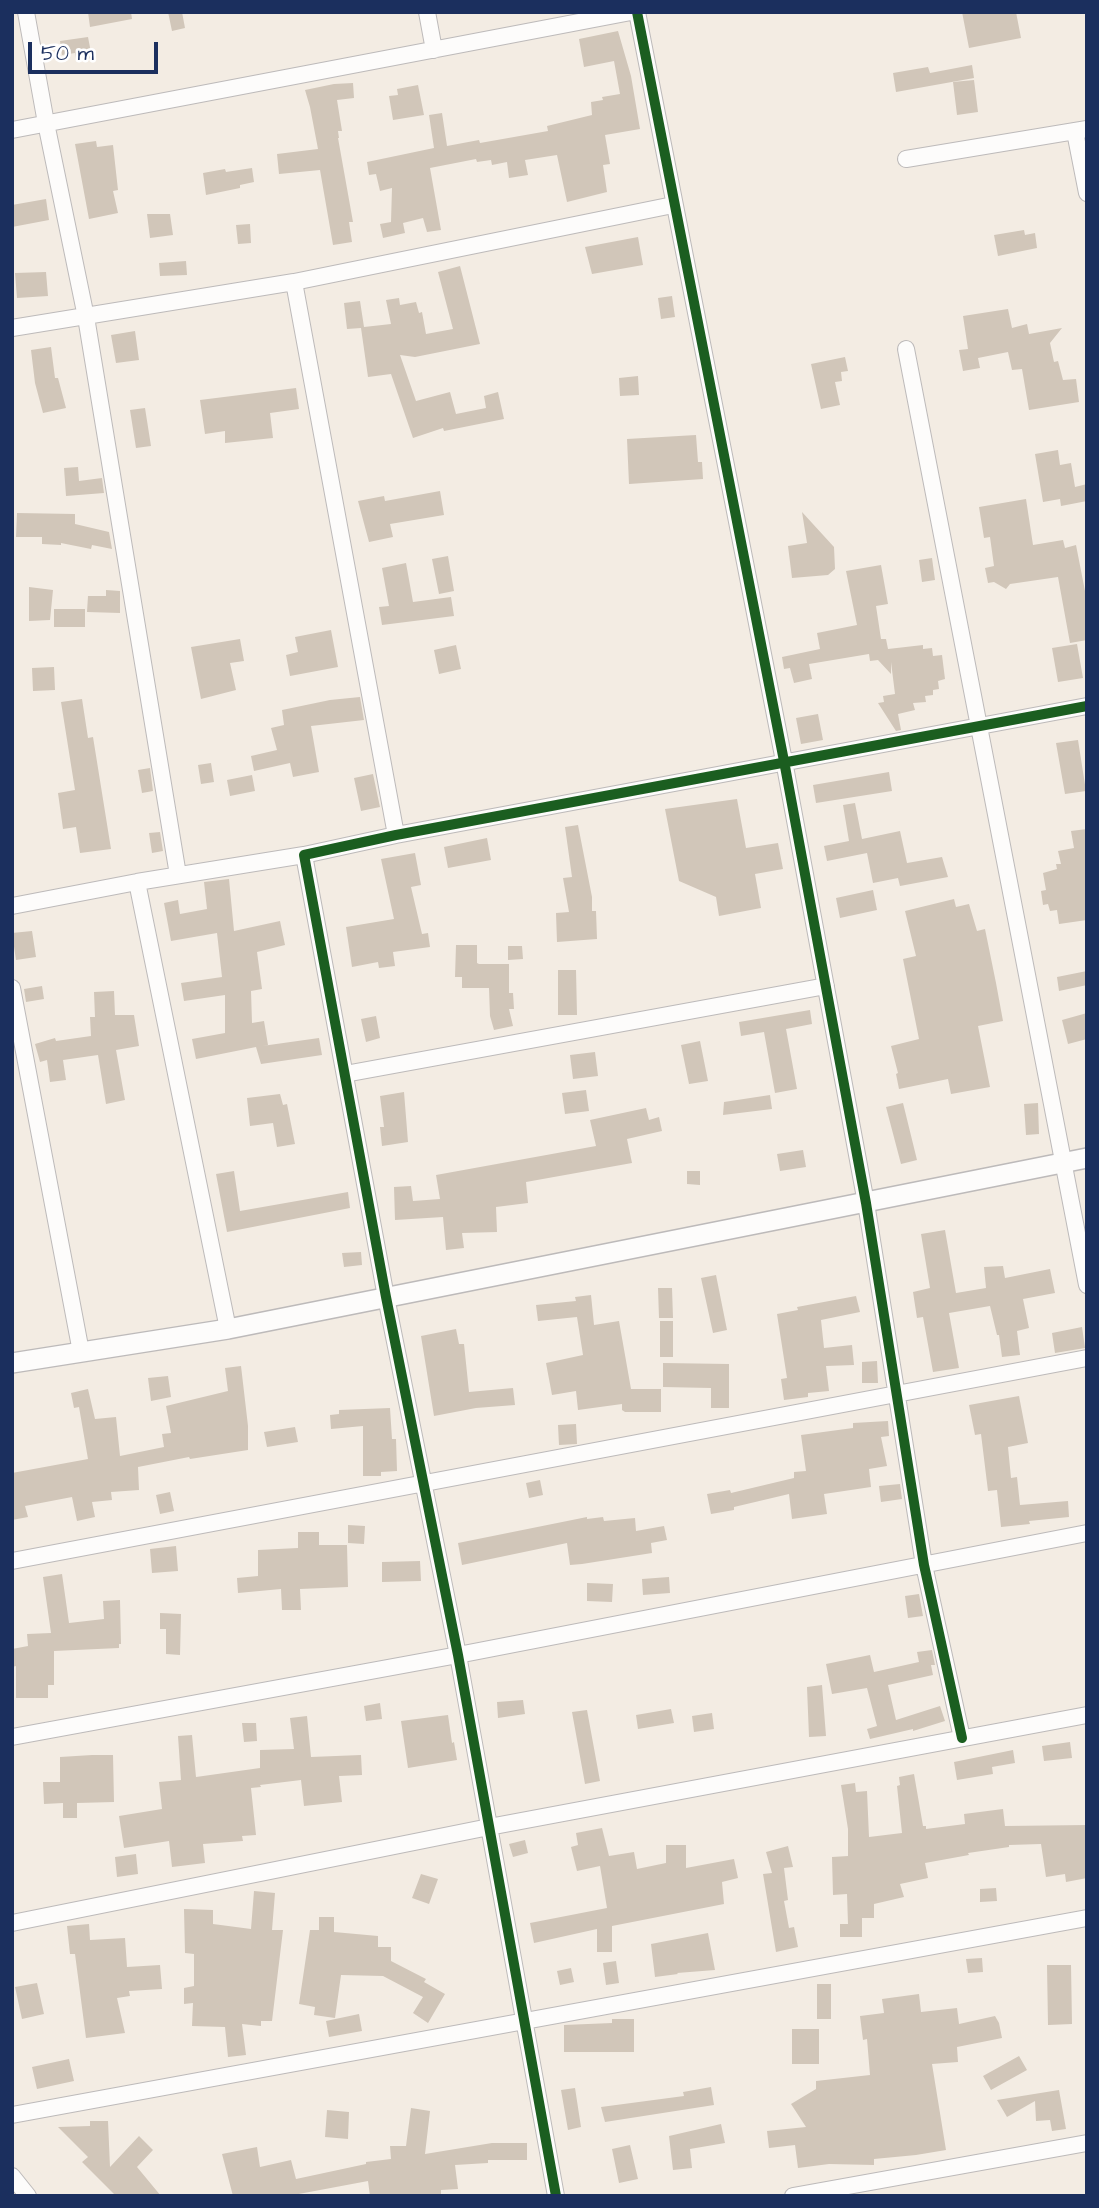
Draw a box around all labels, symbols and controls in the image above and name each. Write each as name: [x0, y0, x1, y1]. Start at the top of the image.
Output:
scale bar: [32, 28, 161, 72]
text: 50 m: [41, 39, 94, 68]

